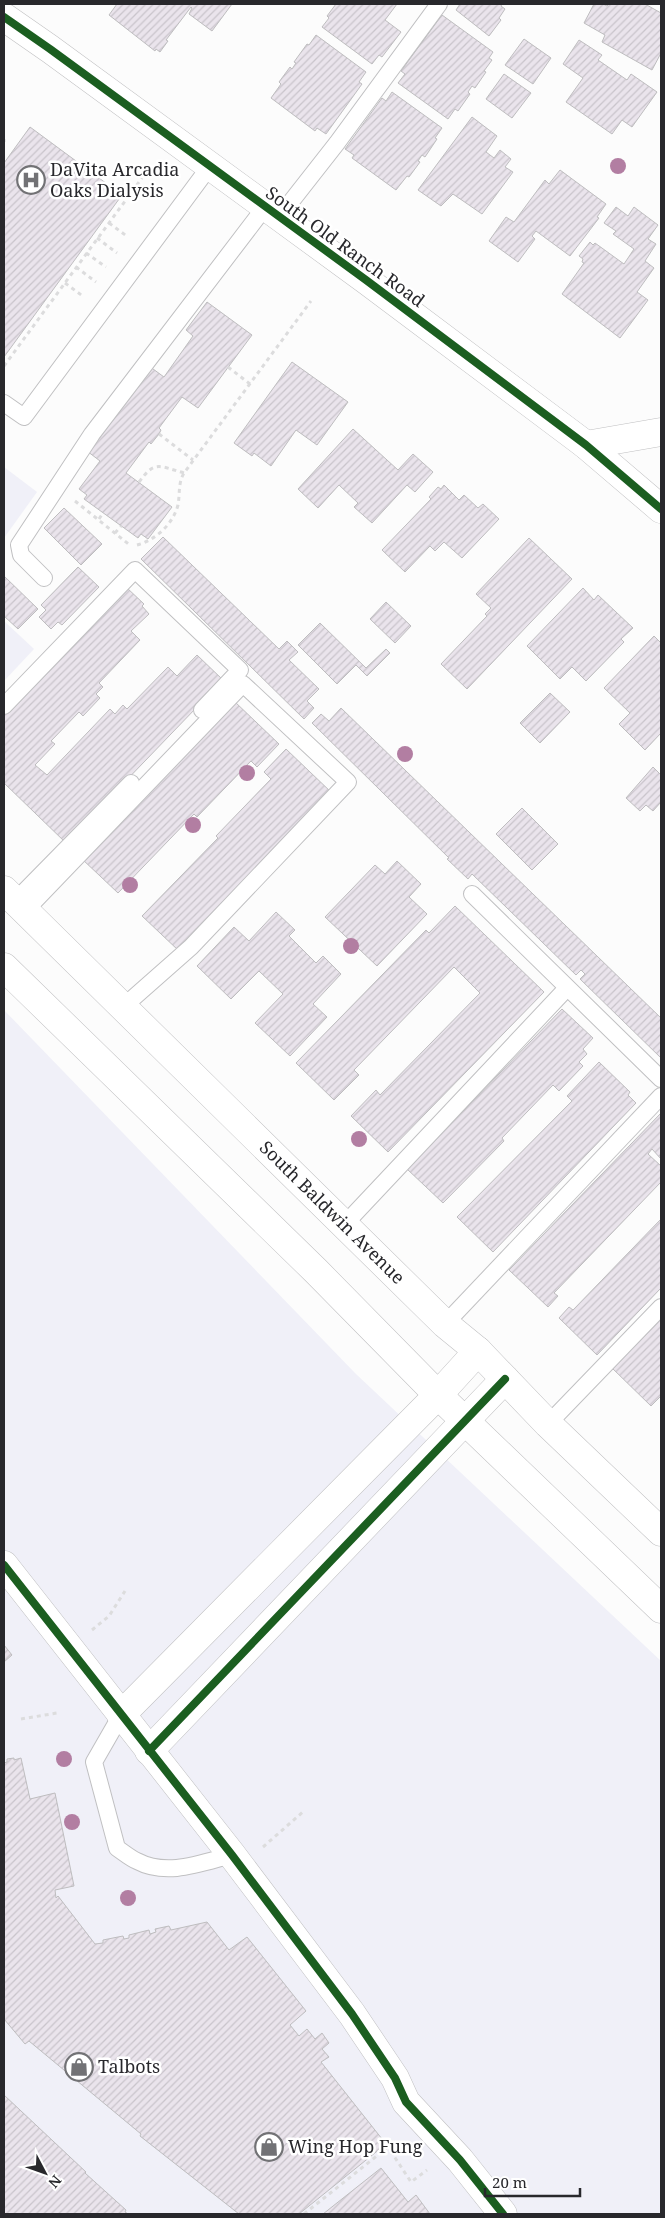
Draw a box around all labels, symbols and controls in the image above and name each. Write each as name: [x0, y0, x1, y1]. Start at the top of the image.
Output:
place label: DaVita Arcadia Oaks Dialysis: [50, 157, 179, 202]
hospital icon: DaVita Arcadia Oaks Dialysis: [16, 165, 46, 195]
street label: South Old Ranch Road: [261, 180, 430, 312]
street label: South Baldwin Avenue: [255, 1135, 410, 1289]
shop icon: Talbots: [64, 2052, 94, 2082]
place label: Talbots: [98, 2054, 160, 2078]
shop icon: Wing Hop Fung: [254, 2132, 284, 2162]
place label: Wing Hop Fung: [288, 2134, 423, 2158]
north arrow: [20, 2148, 70, 2198]
scale bar: [485, 2166, 580, 2198]
text: N: [44, 2171, 66, 2192]
text: 20 m: [492, 2172, 527, 2192]

